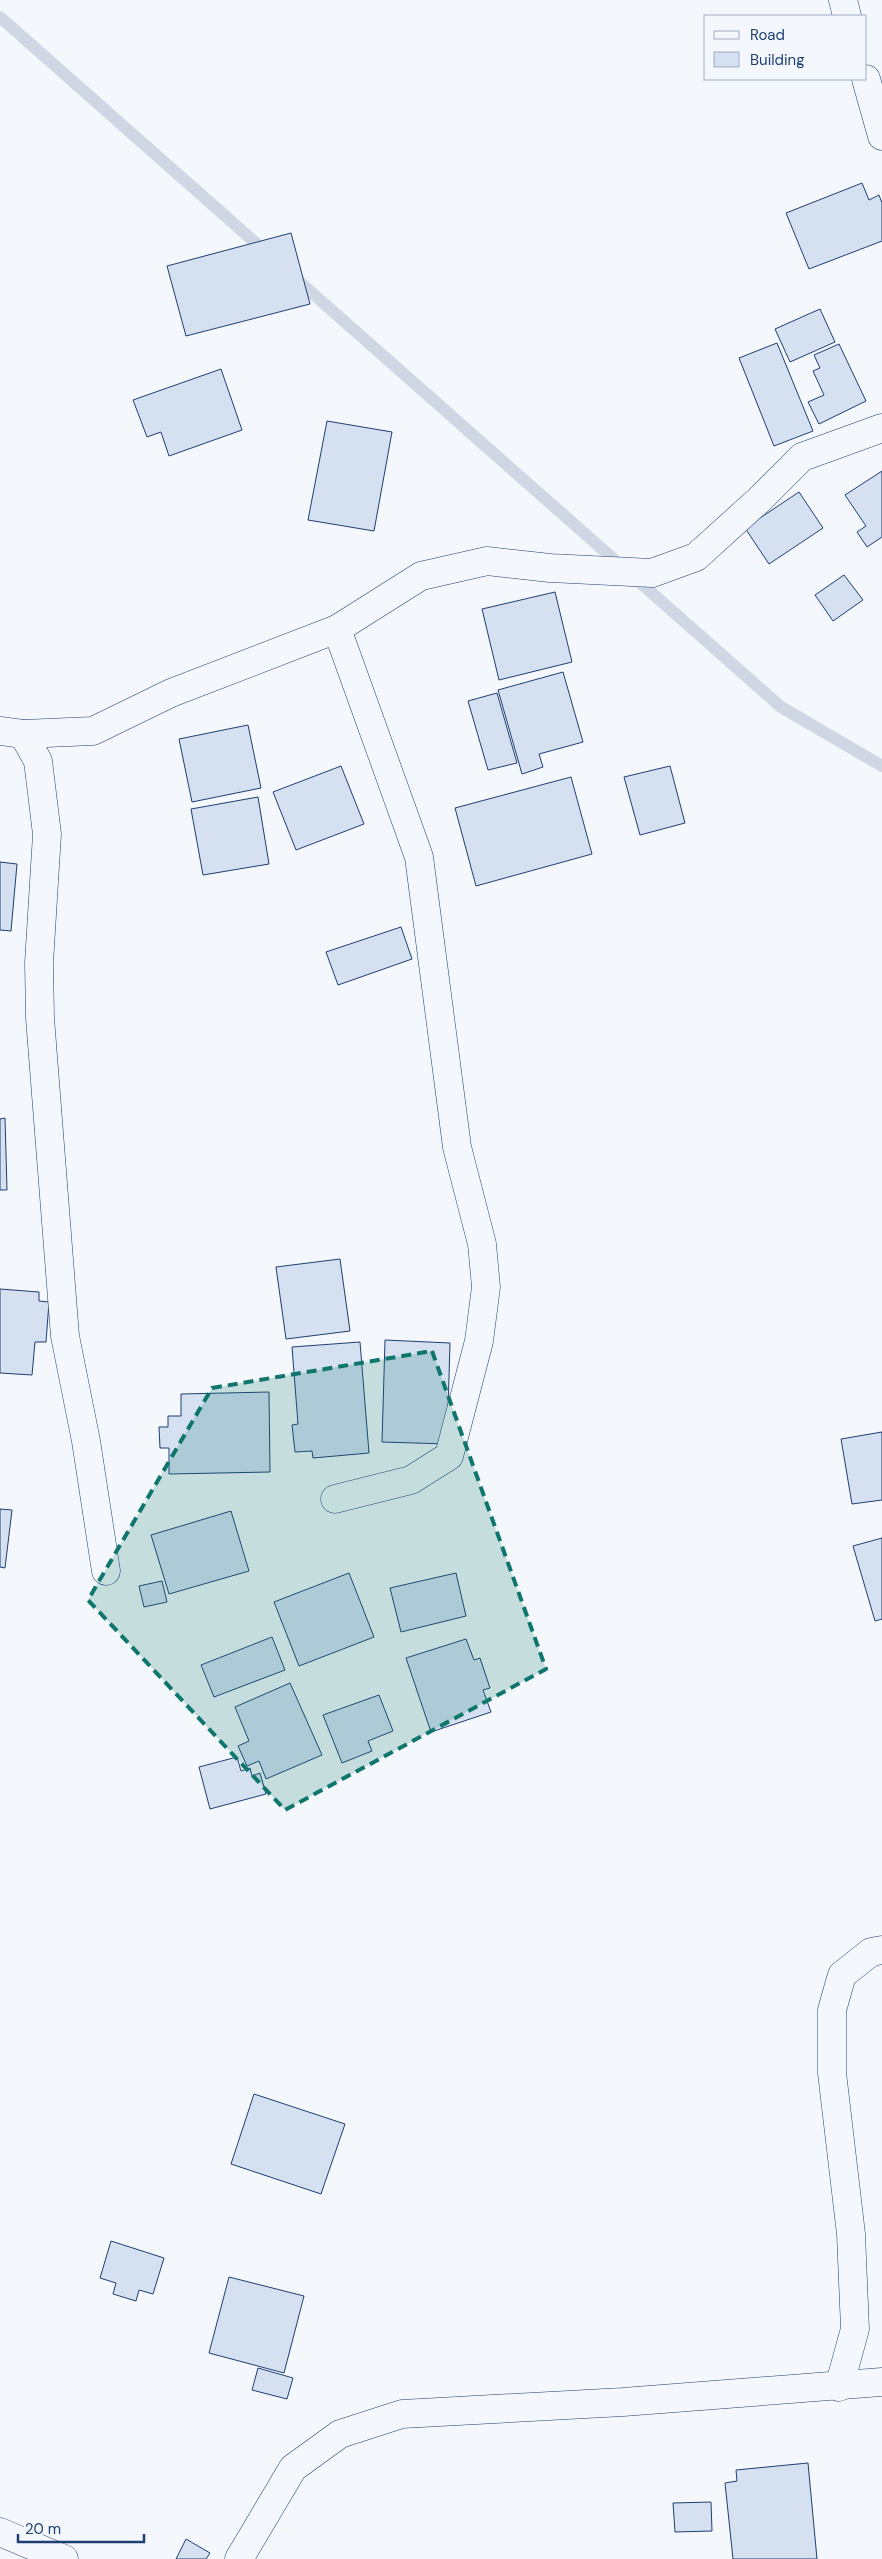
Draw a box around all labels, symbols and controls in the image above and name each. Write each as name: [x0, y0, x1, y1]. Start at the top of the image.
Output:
legend: [704, 15, 867, 80]
text: Road: [750, 25, 785, 45]
text: Building: [750, 50, 805, 70]
scale bar: [18, 2512, 144, 2544]
text: 20 m: [25, 2519, 61, 2539]

